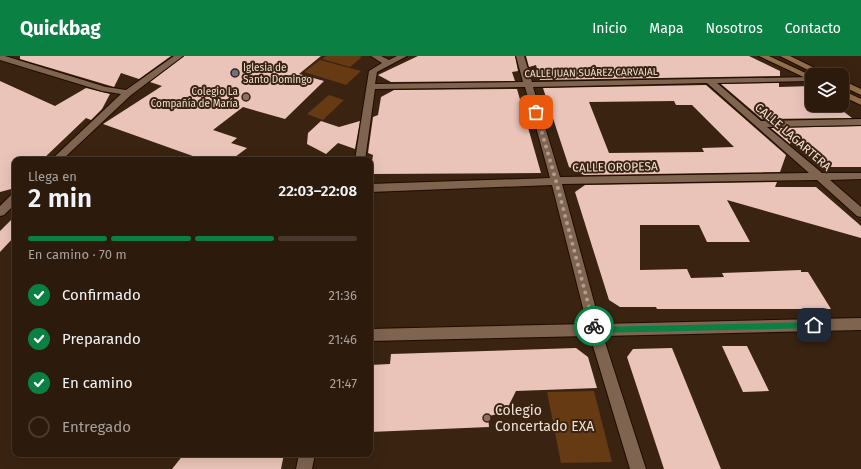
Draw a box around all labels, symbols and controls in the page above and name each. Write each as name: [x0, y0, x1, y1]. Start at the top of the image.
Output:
text: Quickbag: [20, 17, 101, 40]
text: Inicio: [592, 20, 627, 37]
text: Mapa: [649, 20, 684, 37]
text: Nosotros: [706, 20, 763, 37]
text: Contacto: [785, 20, 841, 37]
place label: Iglesia de Santo Domingo: [243, 62, 312, 86]
street label: CALLE JUAN SUÁREZ CARVAJAL: [524, 64, 658, 80]
marker: Iglesia de Santo Domingo: [230, 68, 240, 78]
map controls: [805, 68, 849, 112]
button: layers: [805, 68, 849, 112]
place label: Colegio La Compañía de María: [151, 86, 238, 110]
marker: Colegio La Compañía de María: [241, 92, 251, 102]
pin: [519, 95, 553, 129]
street label: CALLE LAGARTERA: [752, 100, 834, 174]
icon: bag: [525, 101, 547, 123]
street label: CALLE OROPESA: [572, 159, 658, 175]
text: Llega en: [28, 169, 77, 184]
text: 22:03–22:08: [278, 182, 357, 200]
text: 2 min: [28, 183, 92, 214]
text: En camino · 70 m: [28, 247, 127, 262]
icon: check: [28, 284, 50, 306]
text: Confirmado: [62, 286, 141, 304]
text: 21:36: [329, 288, 357, 303]
courier: [574, 306, 614, 346]
pin: [797, 308, 831, 342]
icon: home: [803, 314, 825, 336]
icon: bike: [583, 315, 605, 337]
icon: check: [28, 328, 50, 350]
text: Preparando: [62, 330, 141, 348]
text: 21:46: [328, 332, 357, 347]
icon: check: [28, 372, 50, 394]
text: En camino: [62, 374, 132, 392]
text: 21:47: [330, 376, 357, 391]
place label: Colegio Concertado EXA: [495, 402, 594, 435]
marker: Colegio Concertado EXA: [482, 413, 492, 423]
text: Entregado: [62, 418, 131, 436]

